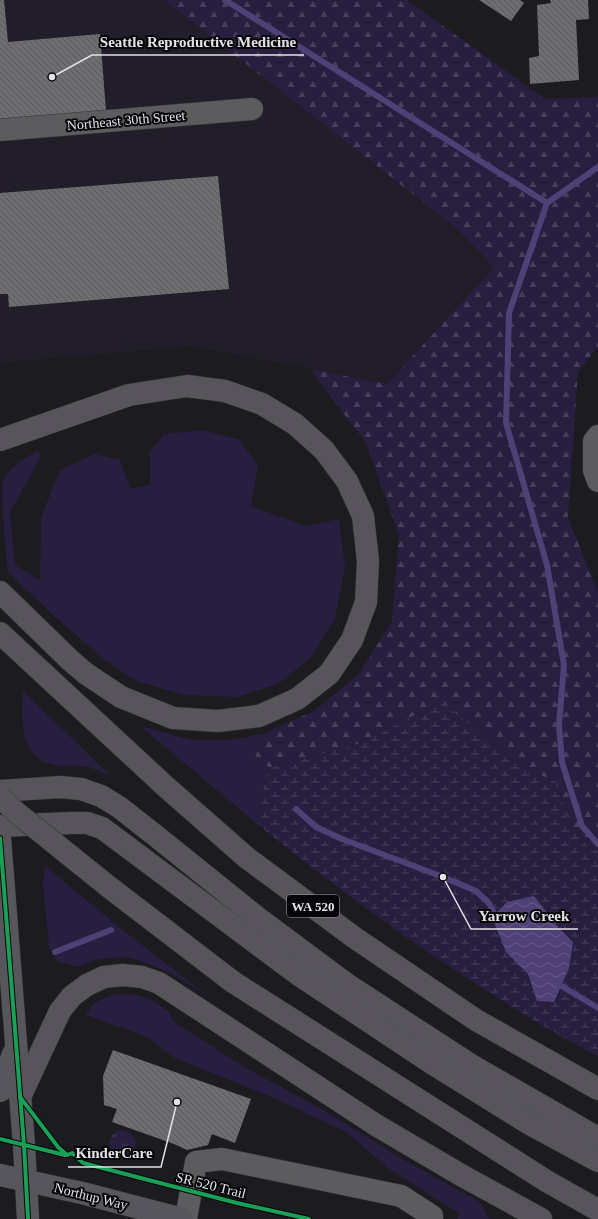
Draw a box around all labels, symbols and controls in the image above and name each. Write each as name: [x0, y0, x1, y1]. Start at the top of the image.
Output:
callout: Seattle Reproductive Medicine: [92, 28, 304, 55]
text: Seattle Reproductive Medicine: [100, 34, 297, 50]
street label: Northeast 30th Street: [66, 108, 186, 133]
road number: WA 520: [287, 895, 339, 917]
callout: Yarrow Creek: [471, 902, 578, 929]
text: Yarrow Creek: [479, 908, 570, 924]
callout: KinderCare: [68, 1140, 161, 1167]
text: KinderCare: [75, 1145, 153, 1161]
street label: SR 520 Trail: [174, 1170, 248, 1201]
street label: Northup Way: [53, 1180, 129, 1213]

